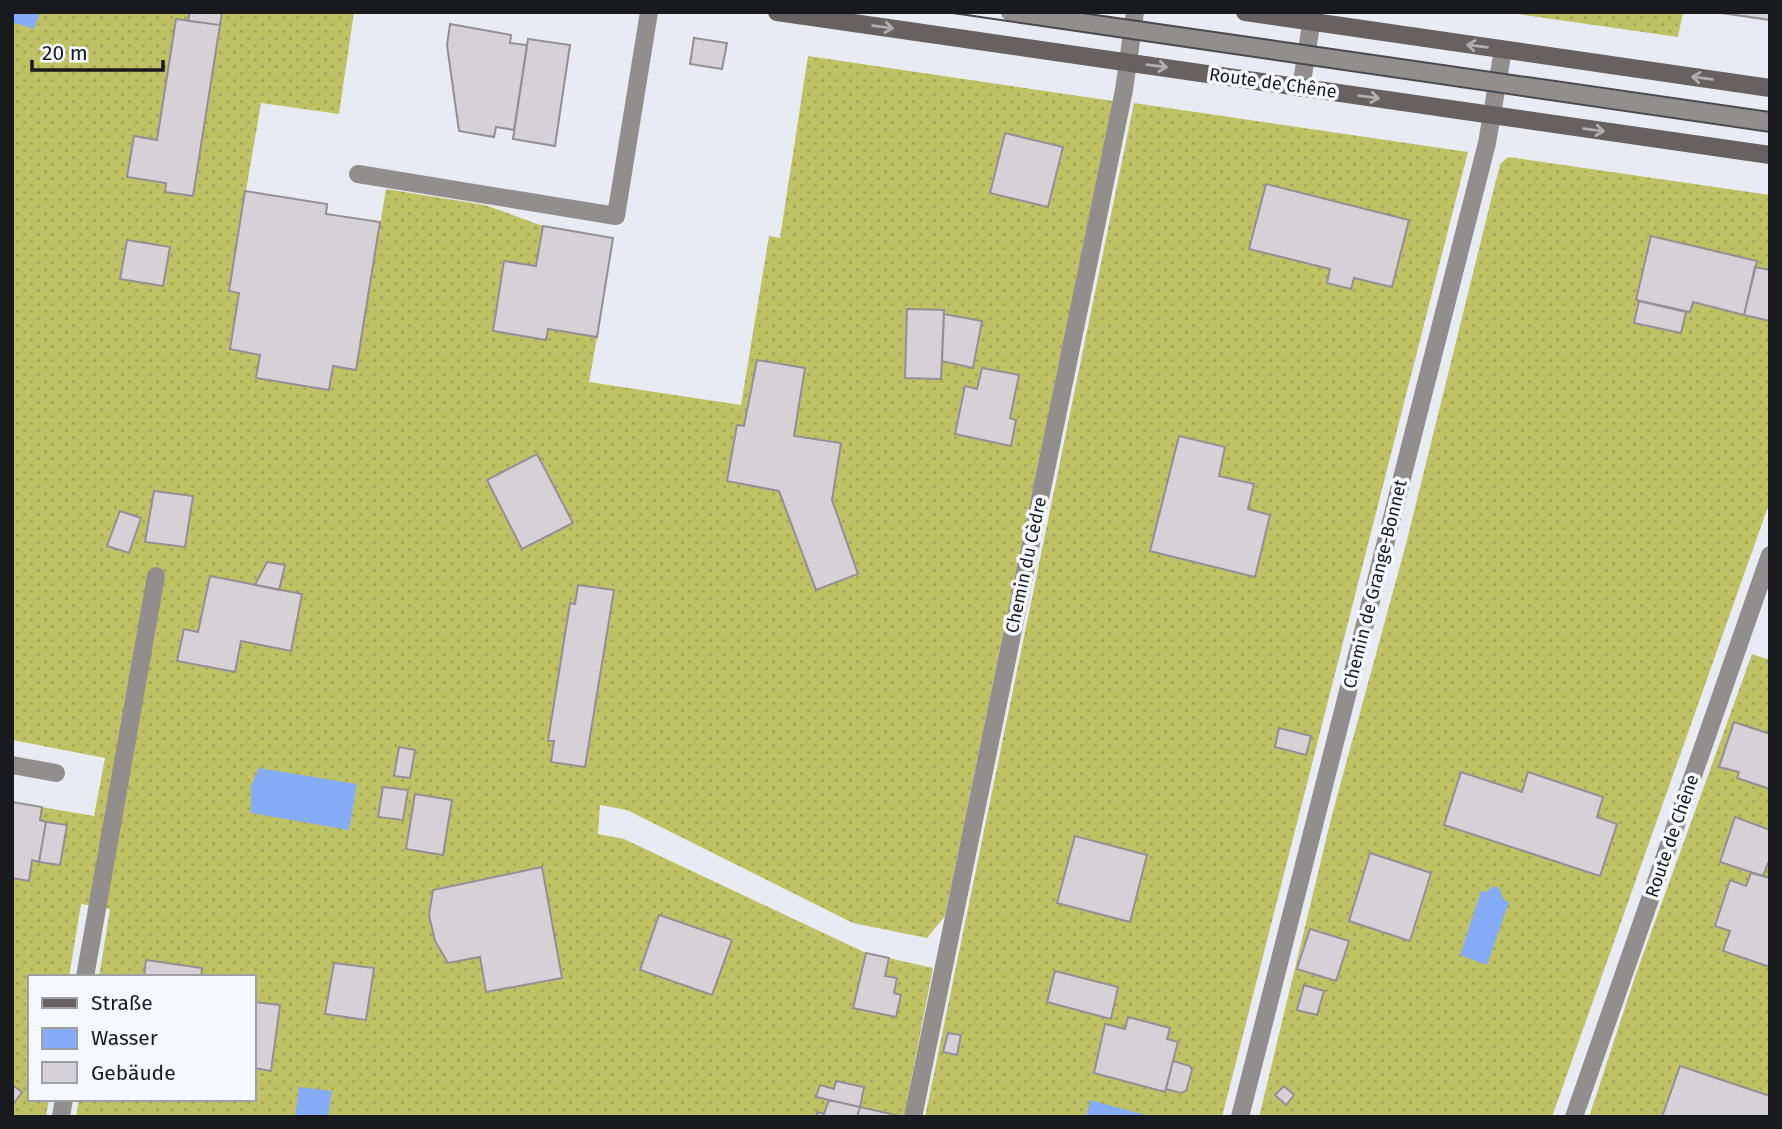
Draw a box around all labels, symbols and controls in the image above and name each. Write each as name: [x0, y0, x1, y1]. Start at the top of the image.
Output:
one-way arrow: [871, 21, 894, 34]
scale bar: [32, 28, 163, 72]
one-way arrow: [1466, 39, 1489, 52]
text: 20 m: [42, 40, 88, 66]
one-way arrow: [1145, 60, 1168, 73]
street label: Route de Chêne: [1208, 63, 1338, 103]
one-way arrow: [1691, 72, 1714, 85]
one-way arrow: [1357, 91, 1380, 104]
one-way arrow: [1582, 123, 1605, 136]
street label: Chemin de Grange-Bonnet: [1338, 477, 1412, 691]
street label: Chemin du Cèdre: [1001, 495, 1051, 635]
street label: Route de Chêne: [1641, 772, 1703, 900]
legend: [28, 975, 256, 1101]
text: Straße: [91, 990, 153, 1016]
text: Wasser: [91, 1025, 158, 1051]
text: Gebäude: [91, 1060, 176, 1086]

